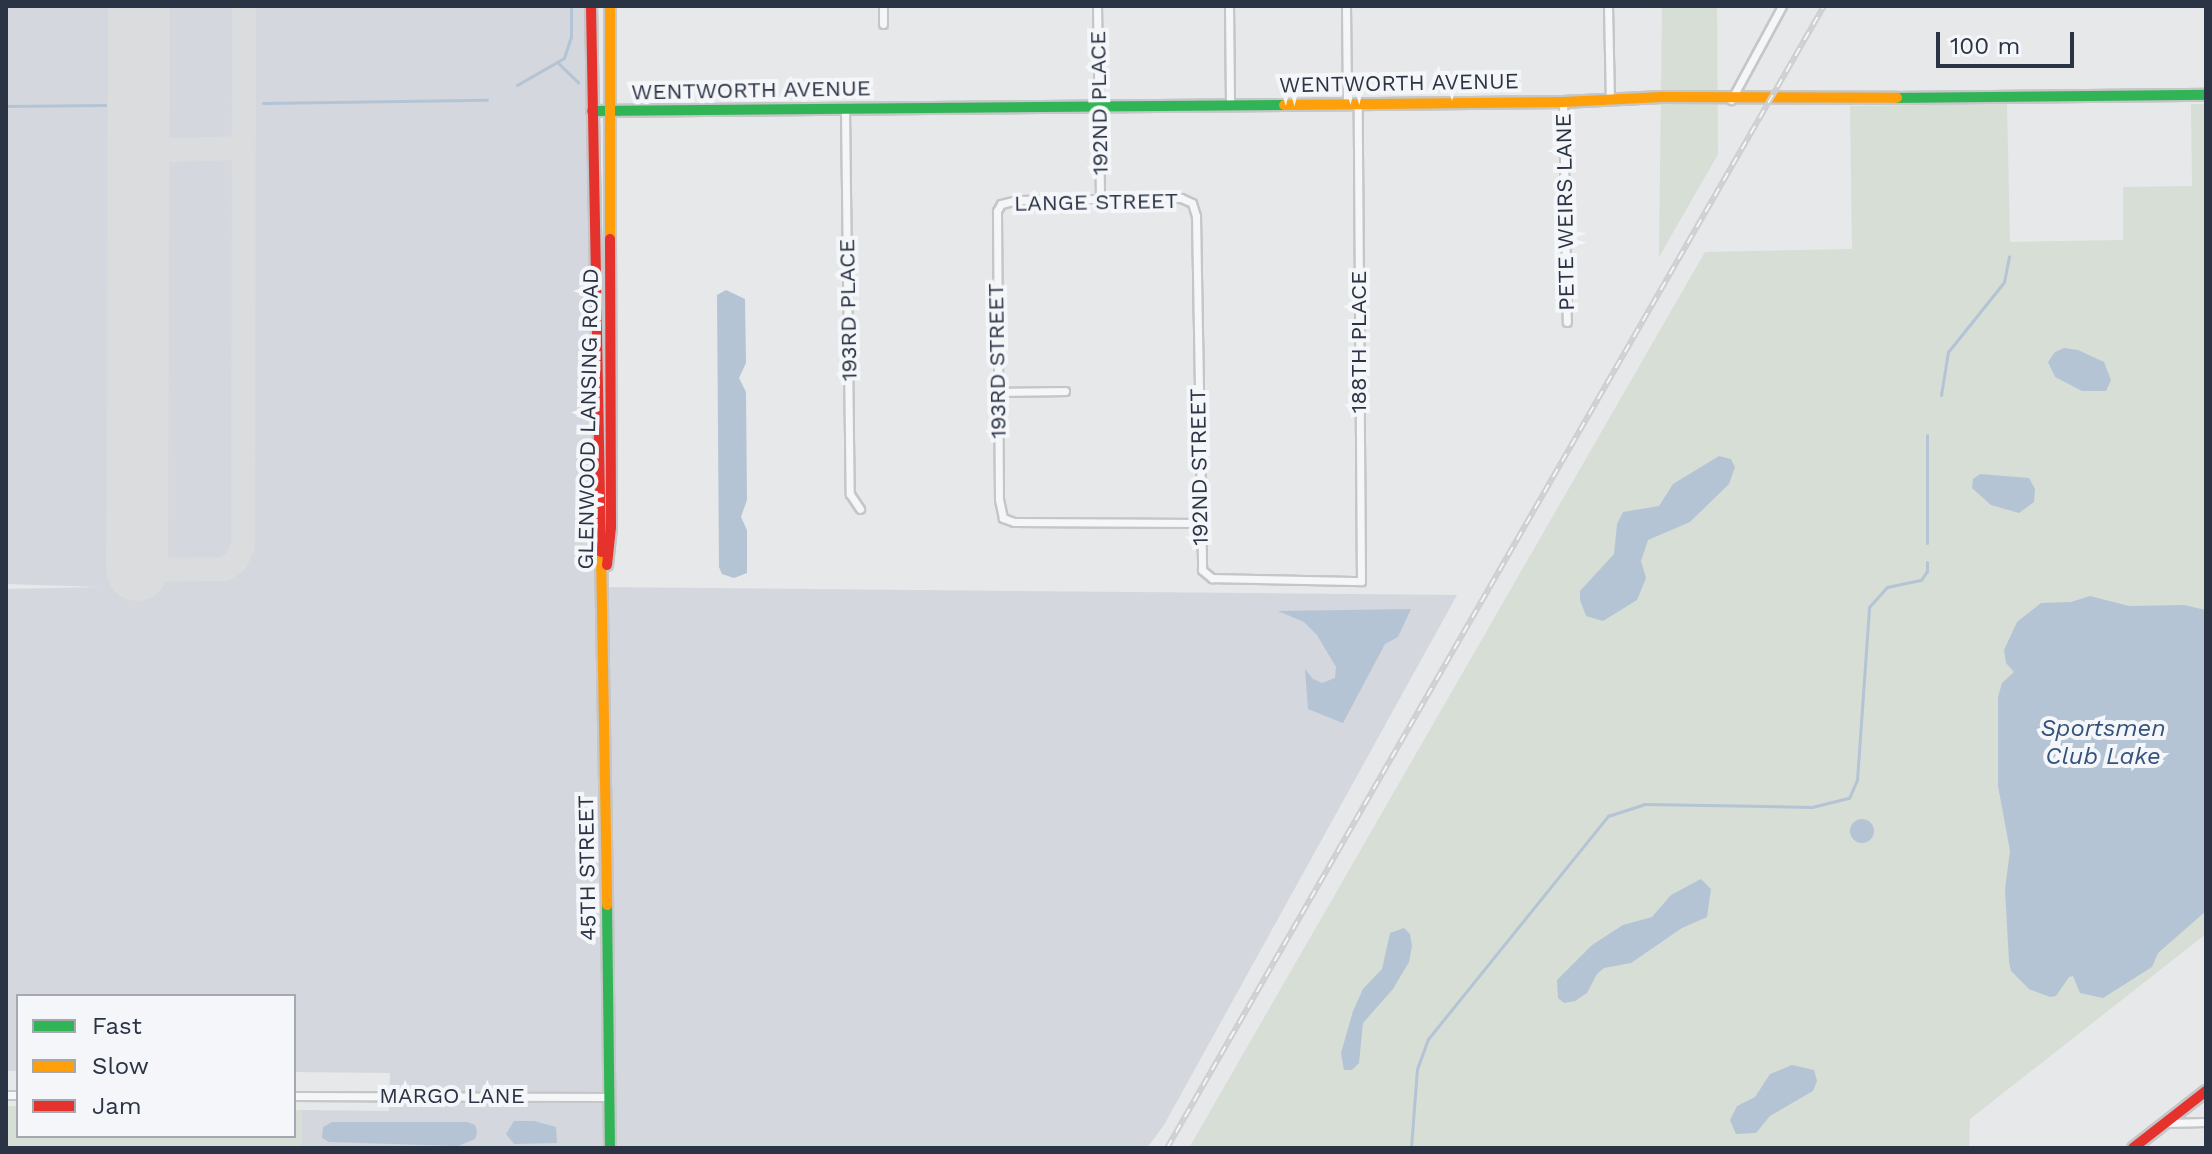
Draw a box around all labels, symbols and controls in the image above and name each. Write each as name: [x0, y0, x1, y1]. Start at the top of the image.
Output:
scale bar: [1940, 16, 2078, 66]
street label: 192ND PLACE: [1085, 31, 1113, 175]
text: 100 m: [1950, 32, 2020, 60]
street label: WENTWORTH AVENUE: [1279, 68, 1519, 98]
street label: WENTWORTH AVENUE: [631, 75, 871, 105]
street label: PETE WEIRS LANE: [1550, 113, 1580, 311]
street label: LANGE STREET: [1014, 187, 1178, 217]
street label: 193RD PLACE: [834, 239, 862, 381]
street label: GLENWOOD LANSING ROAD: [572, 268, 604, 570]
street label: 188TH PLACE: [1346, 271, 1372, 413]
street label: 193RD STREET: [982, 283, 1012, 439]
street label: 192ND STREET: [1184, 388, 1214, 546]
water label: Sportsmen Club Lake: [2040, 715, 2166, 771]
street label: 45TH STREET: [573, 795, 601, 941]
legend: [16, 994, 296, 1138]
text: Fast: [92, 1012, 142, 1040]
text: Slow: [92, 1052, 149, 1080]
street label: MARGO LANE: [379, 1083, 525, 1109]
text: Jam: [92, 1092, 142, 1120]

